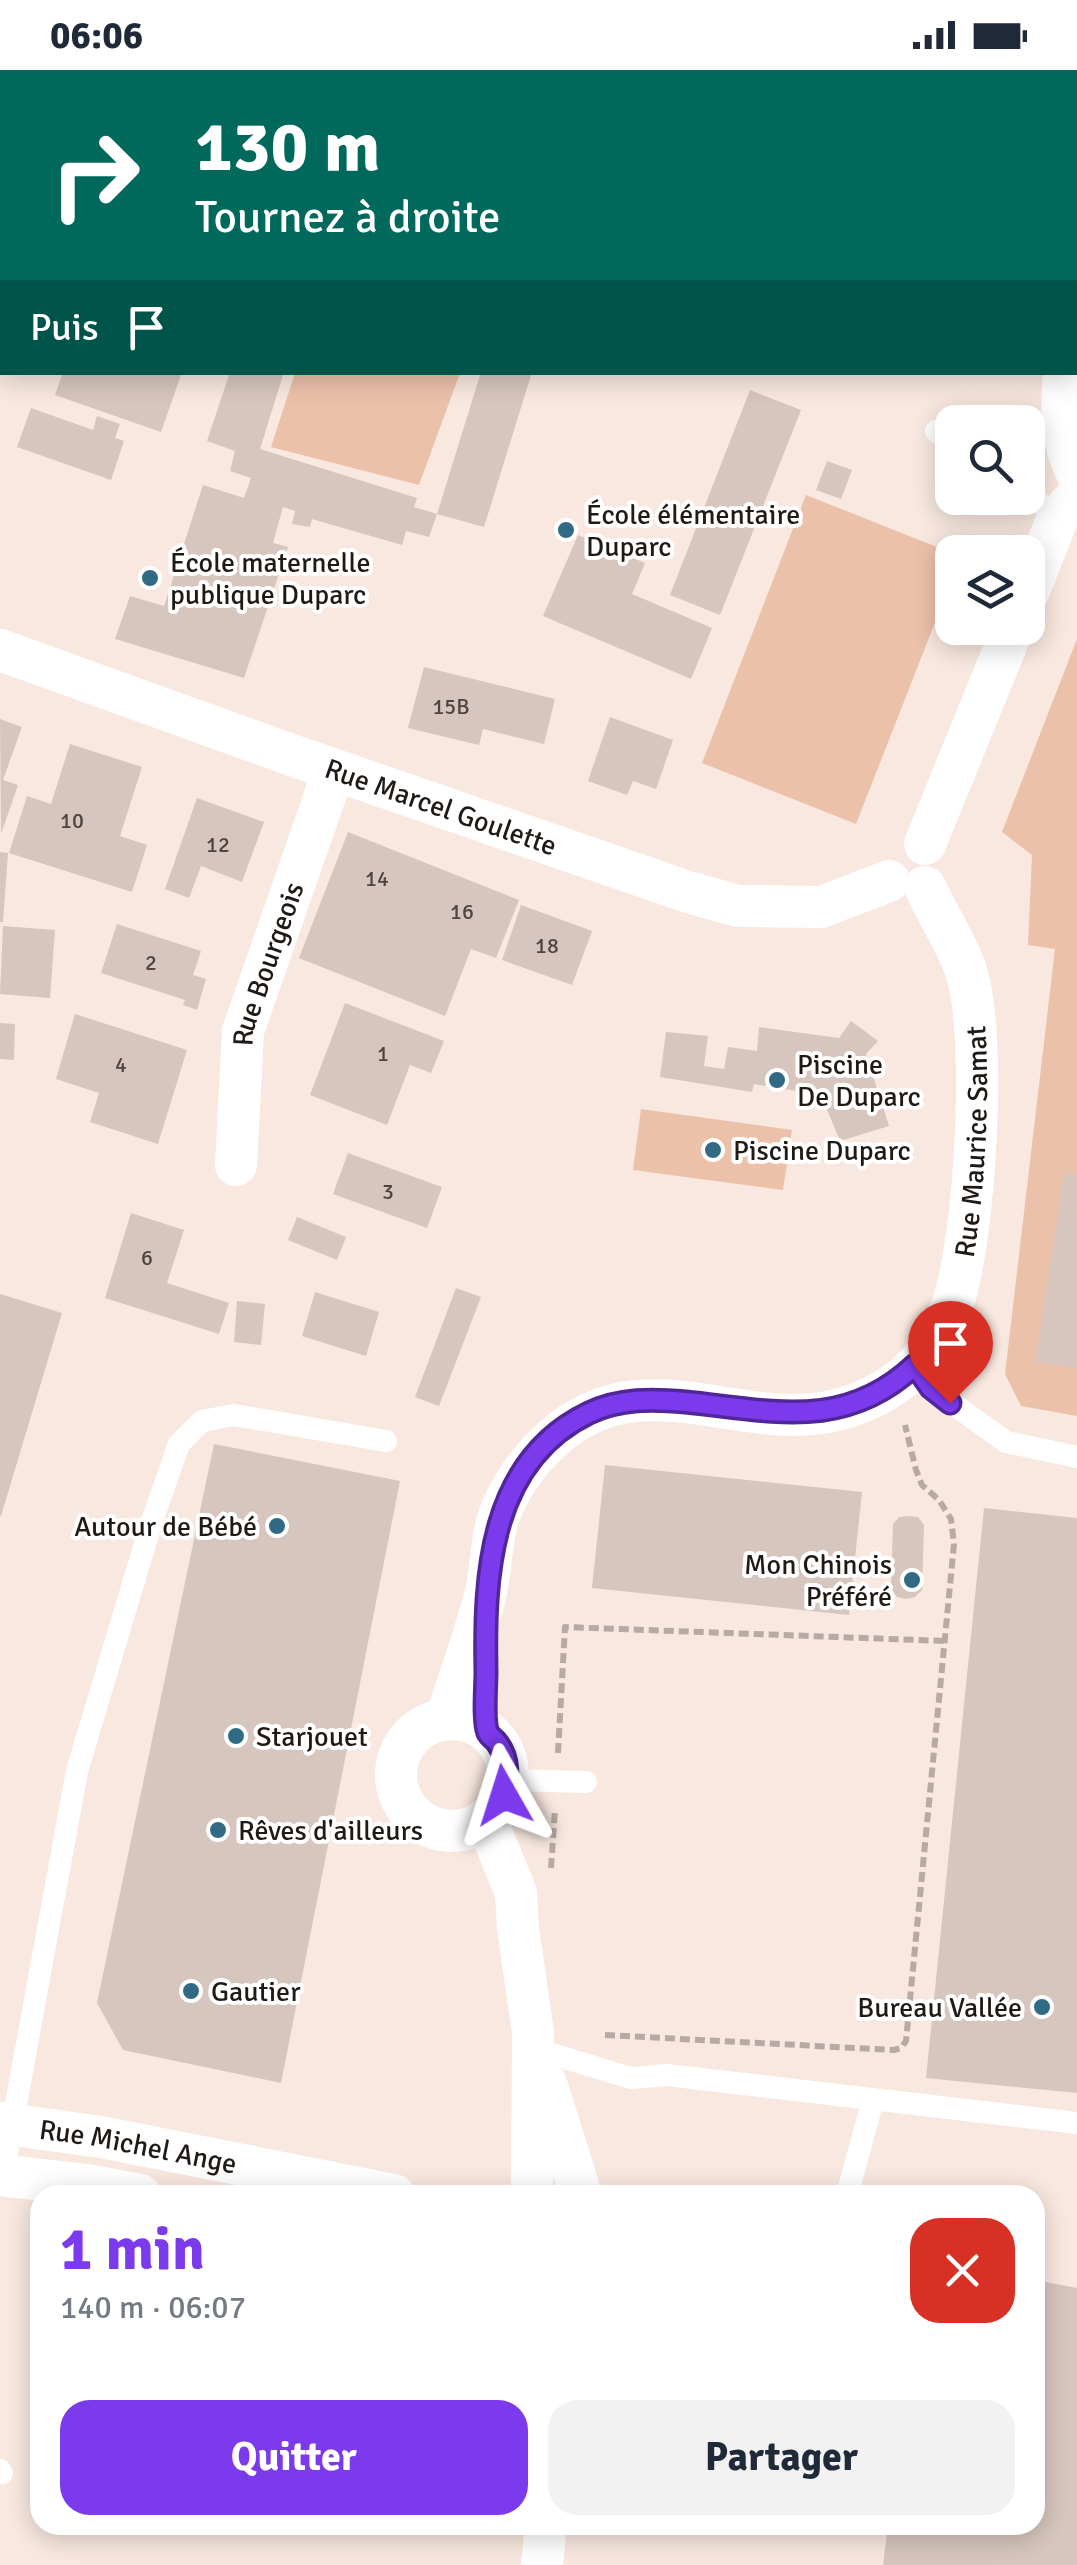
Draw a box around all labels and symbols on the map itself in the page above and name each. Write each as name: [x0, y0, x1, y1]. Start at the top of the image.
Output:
place label: École élémentaire Duparc: [586, 498, 800, 564]
marker: École élémentaire Duparc: [555, 519, 577, 541]
place label: École maternelle publique Duparc: [170, 546, 370, 612]
marker: École maternelle publique Duparc: [139, 567, 161, 589]
house number: 15B: [432, 693, 470, 720]
street label: Rue Marcel Goulette: [320, 752, 561, 863]
house number: 10: [60, 807, 84, 834]
house number: 12: [206, 831, 230, 858]
house number: 14: [365, 865, 389, 892]
street label: Rue Bourgeois: [226, 878, 312, 1047]
house number: 16: [450, 898, 474, 925]
house number: 18: [535, 932, 559, 959]
house number: 2: [145, 949, 157, 976]
street label: Rue Maurice Samat: [948, 1024, 995, 1260]
house number: 1: [377, 1040, 389, 1067]
place label: Piscine De Duparc: [797, 1048, 921, 1114]
house number: 4: [115, 1051, 127, 1078]
marker: Piscine De Duparc: [766, 1069, 788, 1091]
place label: Piscine Duparc: [733, 1134, 911, 1168]
marker: Piscine Duparc: [702, 1139, 724, 1161]
house number: 3: [382, 1178, 394, 1205]
house number: 6: [141, 1244, 153, 1271]
pin: [908, 1301, 993, 1404]
place label: Autour de Bébé: [74, 1510, 257, 1544]
marker: Autour de Bébé: [266, 1515, 288, 1537]
place label: Mon Chinois Préféré: [744, 1548, 892, 1614]
marker: Mon Chinois Préféré: [901, 1569, 923, 1591]
place label: Starjouet: [256, 1720, 368, 1754]
marker: Starjouet: [225, 1725, 247, 1747]
position arrow: [452, 1743, 556, 1847]
place label: Rêves d'ailleurs: [238, 1814, 423, 1848]
marker: Rêves d'ailleurs: [207, 1819, 229, 1841]
place label: Gautier: [211, 1975, 301, 2009]
marker: Gautier: [180, 1980, 202, 2002]
place label: Bureau Vallée: [857, 1991, 1022, 2025]
marker: Bureau Vallée: [1031, 1996, 1053, 2018]
street label: Rue Michel Ange: [37, 2113, 239, 2181]

